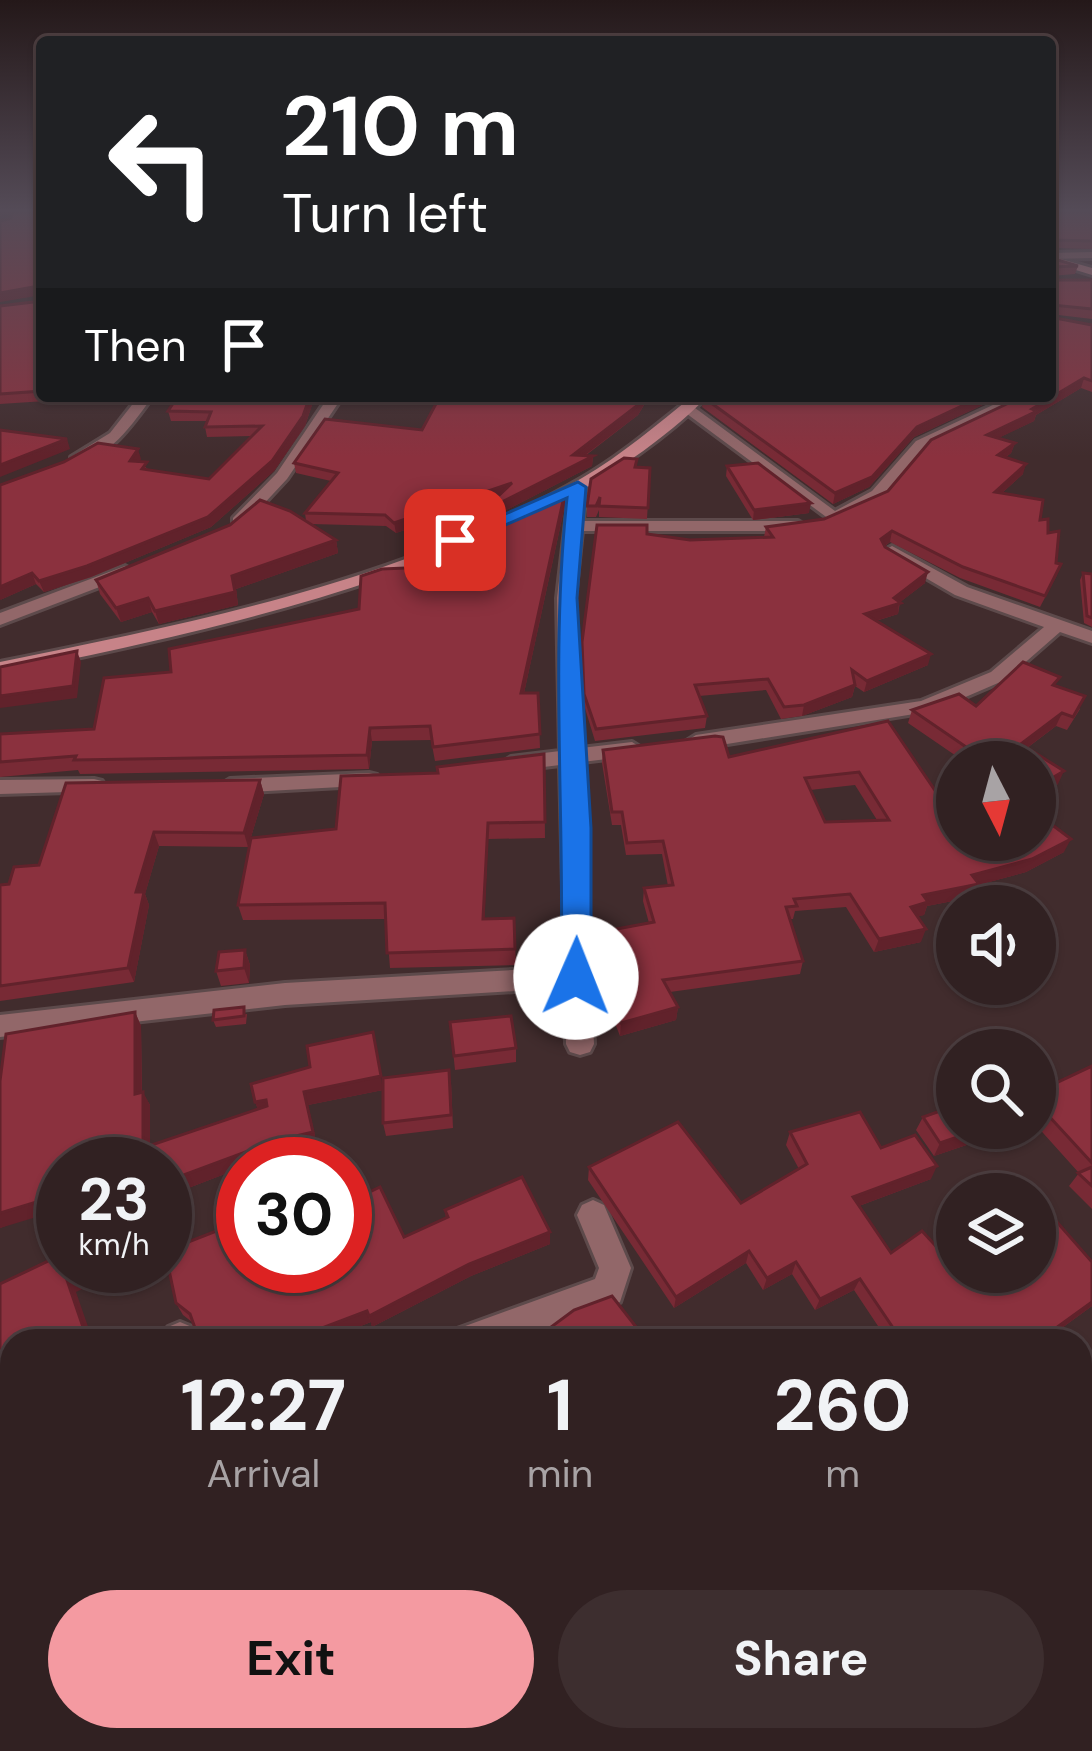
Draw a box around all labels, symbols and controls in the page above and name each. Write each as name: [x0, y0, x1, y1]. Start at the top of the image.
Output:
text: 210 m: [282, 72, 519, 181]
icon: left: [84, 84, 240, 240]
text: Turn left: [282, 178, 488, 249]
icon: arrive: [211, 312, 277, 378]
text: Then: [84, 316, 187, 375]
pin: [404, 489, 506, 591]
icon: arrive: [422, 507, 488, 573]
north arrow: [936, 741, 1056, 861]
map controls: [936, 741, 1056, 1293]
button: sound: [936, 885, 1056, 1005]
position arrow: [513, 914, 639, 1040]
button: search: [936, 1029, 1056, 1149]
speed limit sign: 30: [216, 1137, 372, 1293]
text: 23: [79, 1160, 149, 1239]
button: layers: [936, 1173, 1056, 1293]
text: km/h: [79, 1225, 149, 1264]
text: 12:27: [180, 1359, 346, 1452]
text: 1: [547, 1359, 573, 1452]
text: 260: [774, 1359, 912, 1452]
text: Arrival: [207, 1448, 320, 1499]
text: min: [527, 1448, 593, 1499]
text: m: [825, 1448, 860, 1499]
button: Exit: [48, 1590, 534, 1728]
button: Share: [558, 1590, 1044, 1728]

